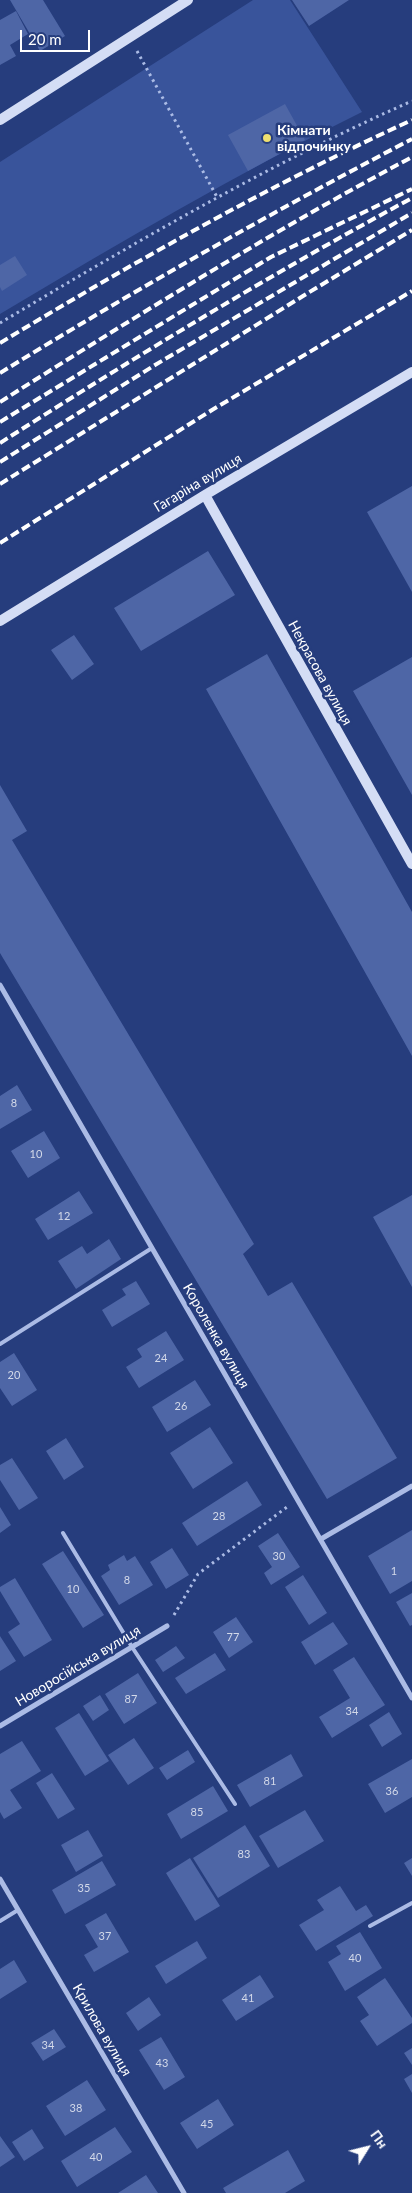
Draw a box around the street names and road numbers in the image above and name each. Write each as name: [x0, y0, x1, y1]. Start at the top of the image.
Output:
street label: Гагаріна вулиця: [151, 450, 245, 516]
street label: Некрасова вулиця: [284, 618, 356, 728]
street label: Короленка вулиця: [179, 1280, 253, 1392]
street label: Новоросійська вулиця: [12, 1622, 144, 1710]
street label: Крилова вулиця: [69, 1981, 135, 2079]

